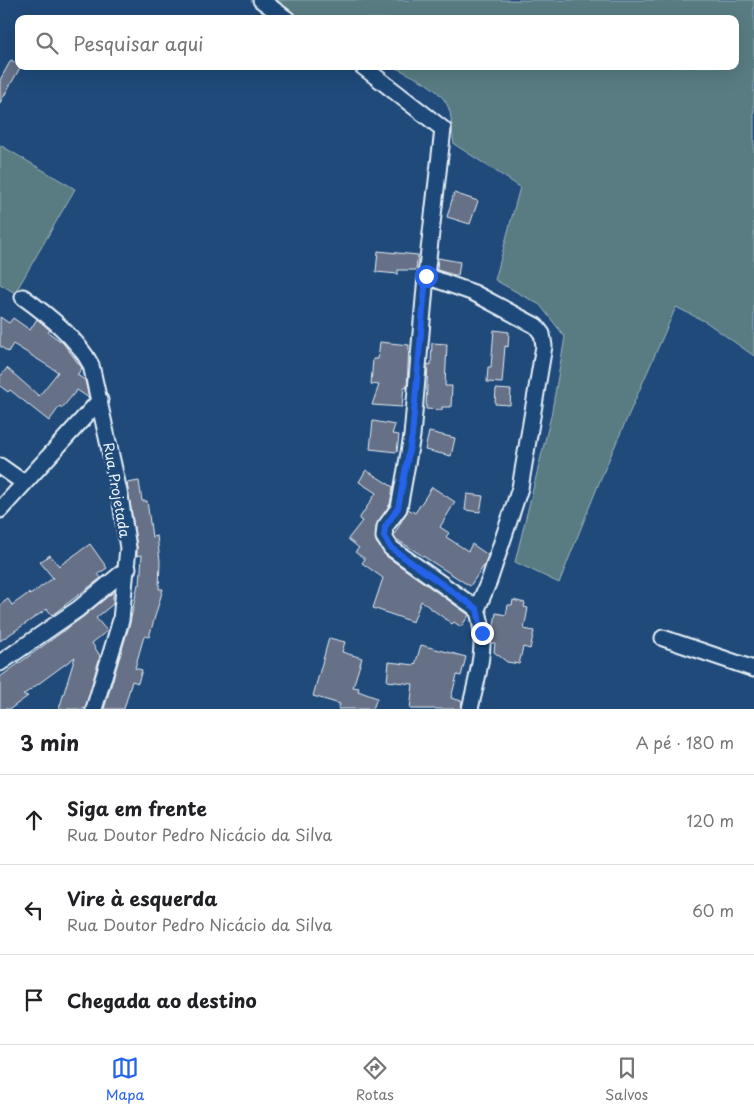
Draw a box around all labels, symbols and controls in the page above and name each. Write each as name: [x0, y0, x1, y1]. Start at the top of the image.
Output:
search box: [15, 15, 739, 70]
icon: search: [33, 29, 61, 57]
text: Pesquisar aqui: [73, 29, 203, 57]
route start: [415, 265, 438, 288]
street label: Rua Projetada: [98, 441, 136, 540]
route end: [471, 622, 494, 645]
text: 3 min: [20, 726, 79, 758]
text: A pé · 180 m: [636, 730, 734, 754]
text: Siga em frente: [67, 794, 207, 822]
icon: ahead: [20, 806, 48, 834]
text: 120 m: [687, 808, 734, 832]
text: Rua Doutor Pedro Nicácio da Silva: [67, 822, 332, 846]
text: Vire à esquerda: [67, 884, 218, 912]
icon: left: [20, 896, 48, 924]
text: 60 m: [692, 898, 734, 922]
text: Rua Doutor Pedro Nicácio da Silva: [67, 912, 332, 936]
icon: arrive: [20, 986, 48, 1014]
text: Chegada ao destino: [67, 986, 257, 1014]
tab: Mapa: [106, 1054, 144, 1105]
tab: Rotas: [356, 1054, 394, 1105]
tab: Salvos: [605, 1054, 648, 1105]

